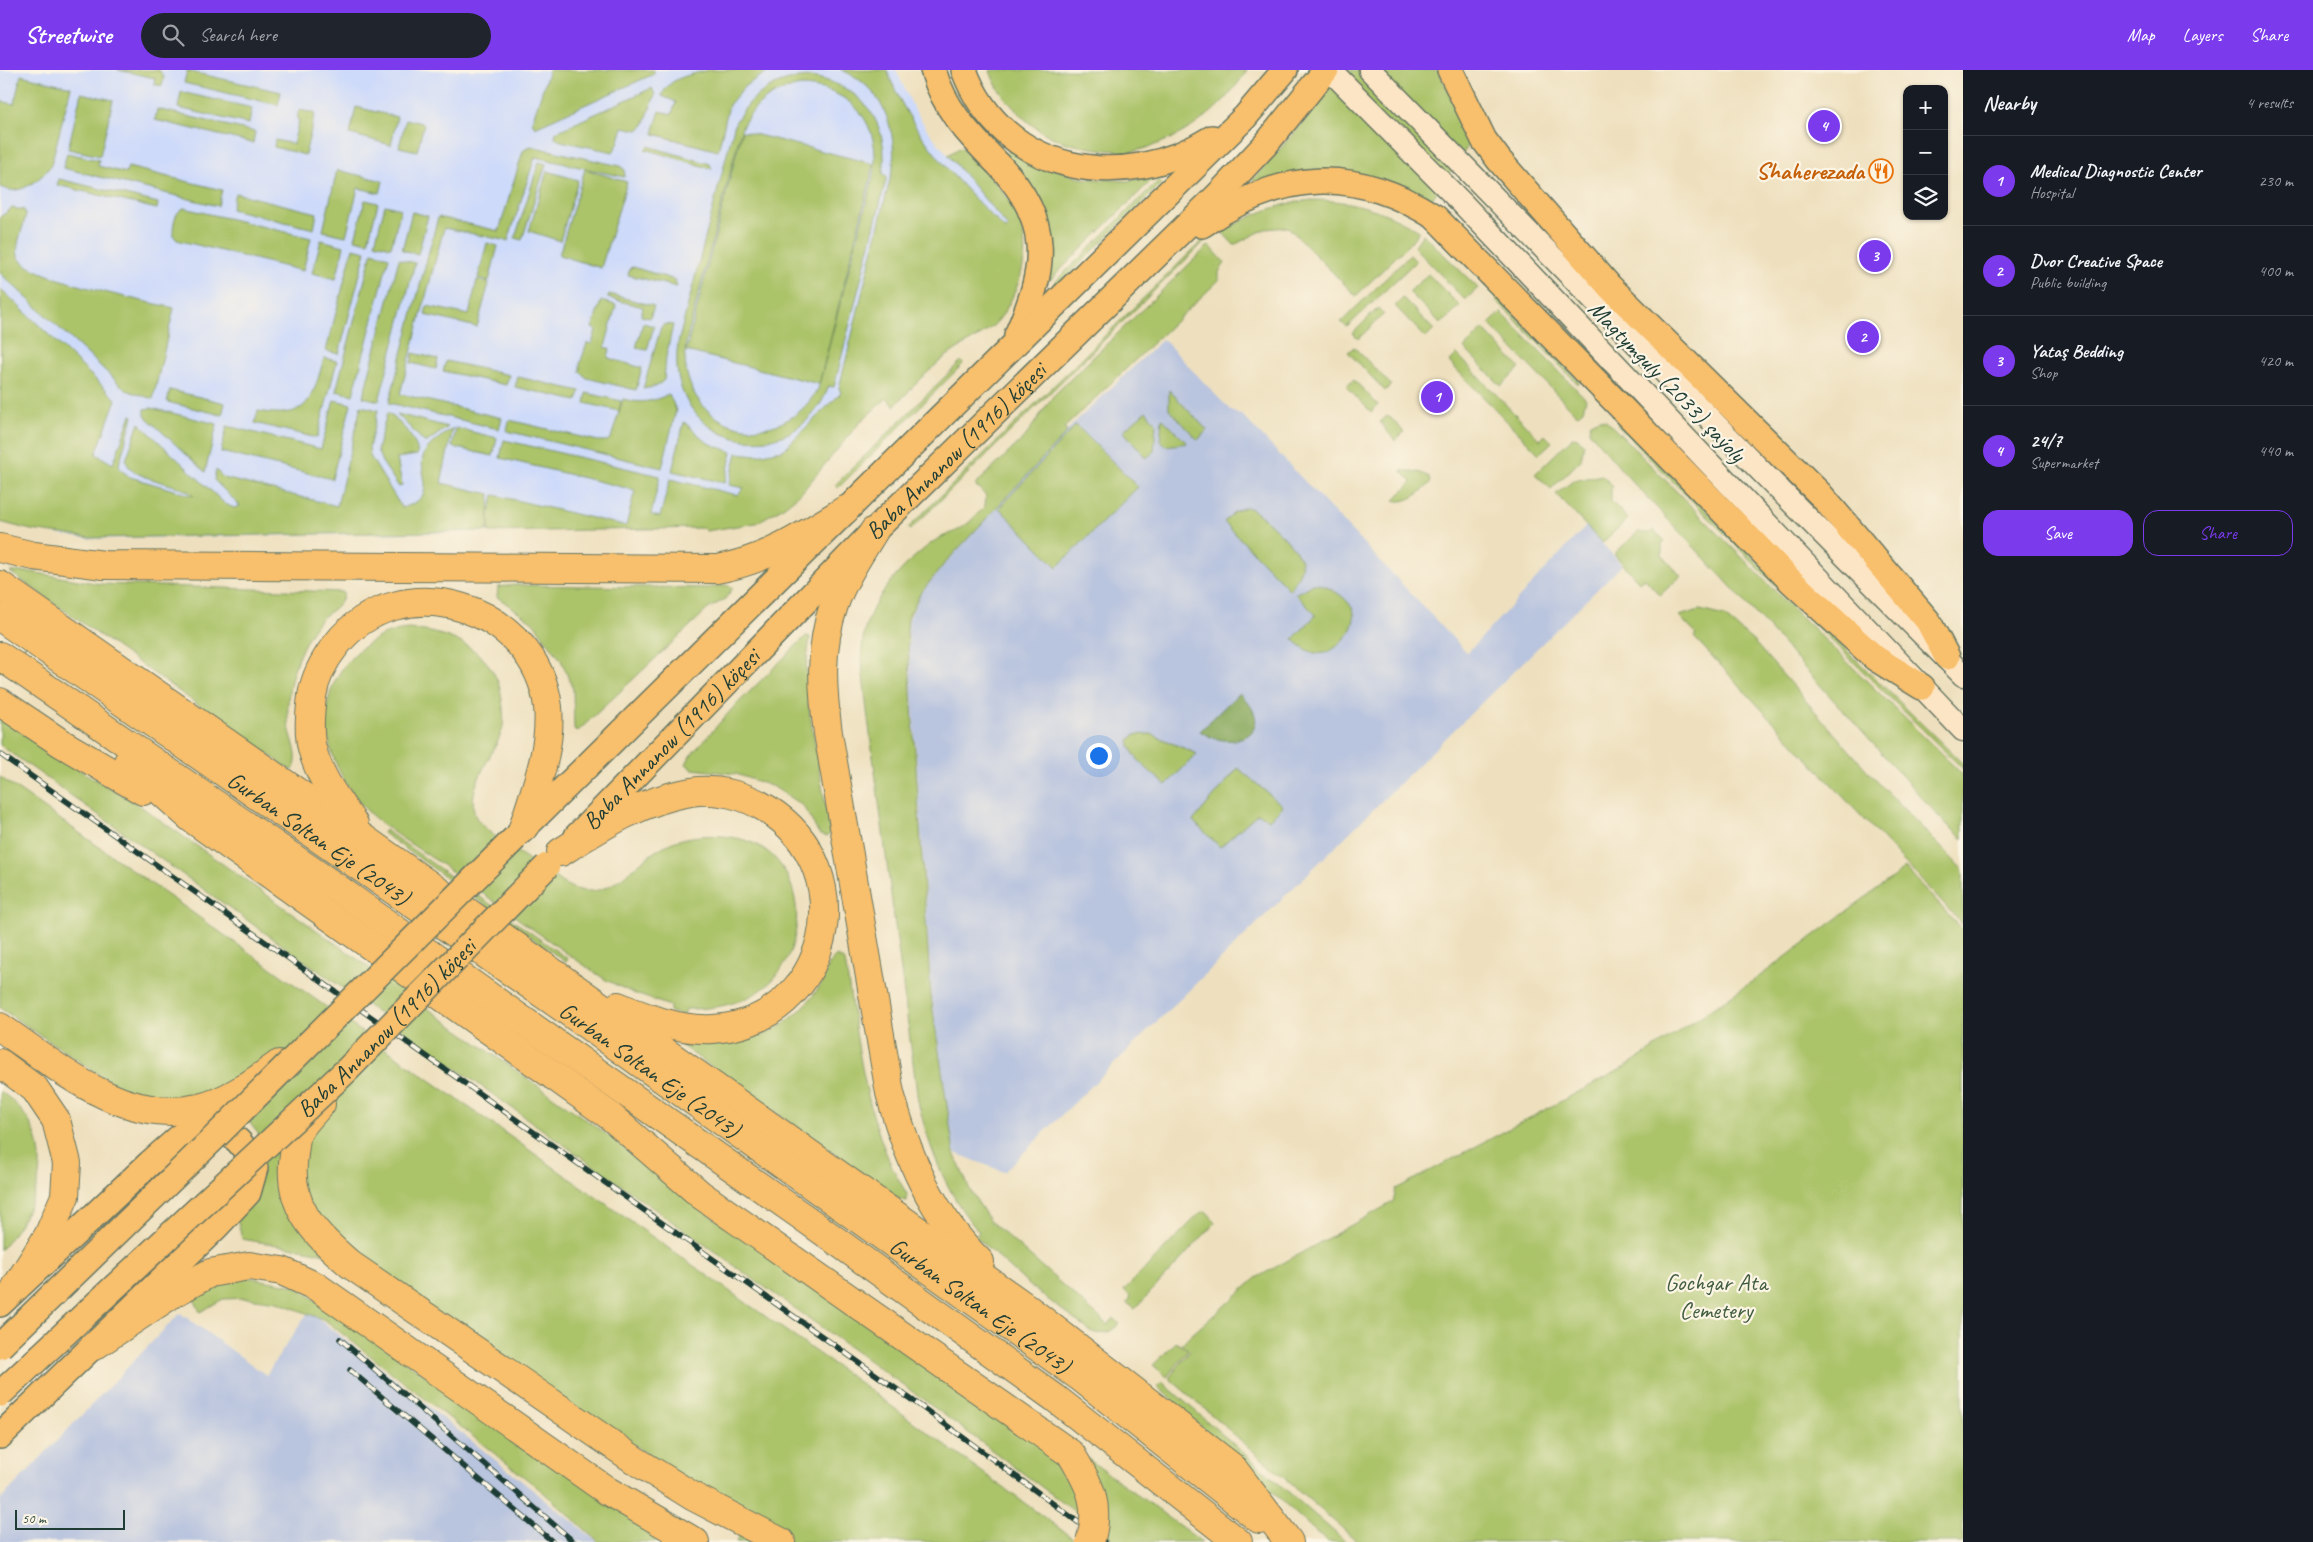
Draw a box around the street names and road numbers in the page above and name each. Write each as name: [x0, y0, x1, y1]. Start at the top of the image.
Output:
street label: Magtymguly (2033) şaýoly: [1582, 294, 1753, 470]
street label: Baba Annanow (1916) köçesi: [859, 354, 1054, 546]
street label: Baba Annanow (1916) köçesi: [576, 641, 768, 836]
street label: Gurban Soltan Eje (2043): [222, 764, 417, 913]
street label: Baba Annanow (1916) köçesi: [290, 931, 484, 1124]
street label: Gurban Soltan Eje (2043): [553, 995, 747, 1145]
street label: Gurban Soltan Eje (2043): [884, 1231, 1078, 1381]

